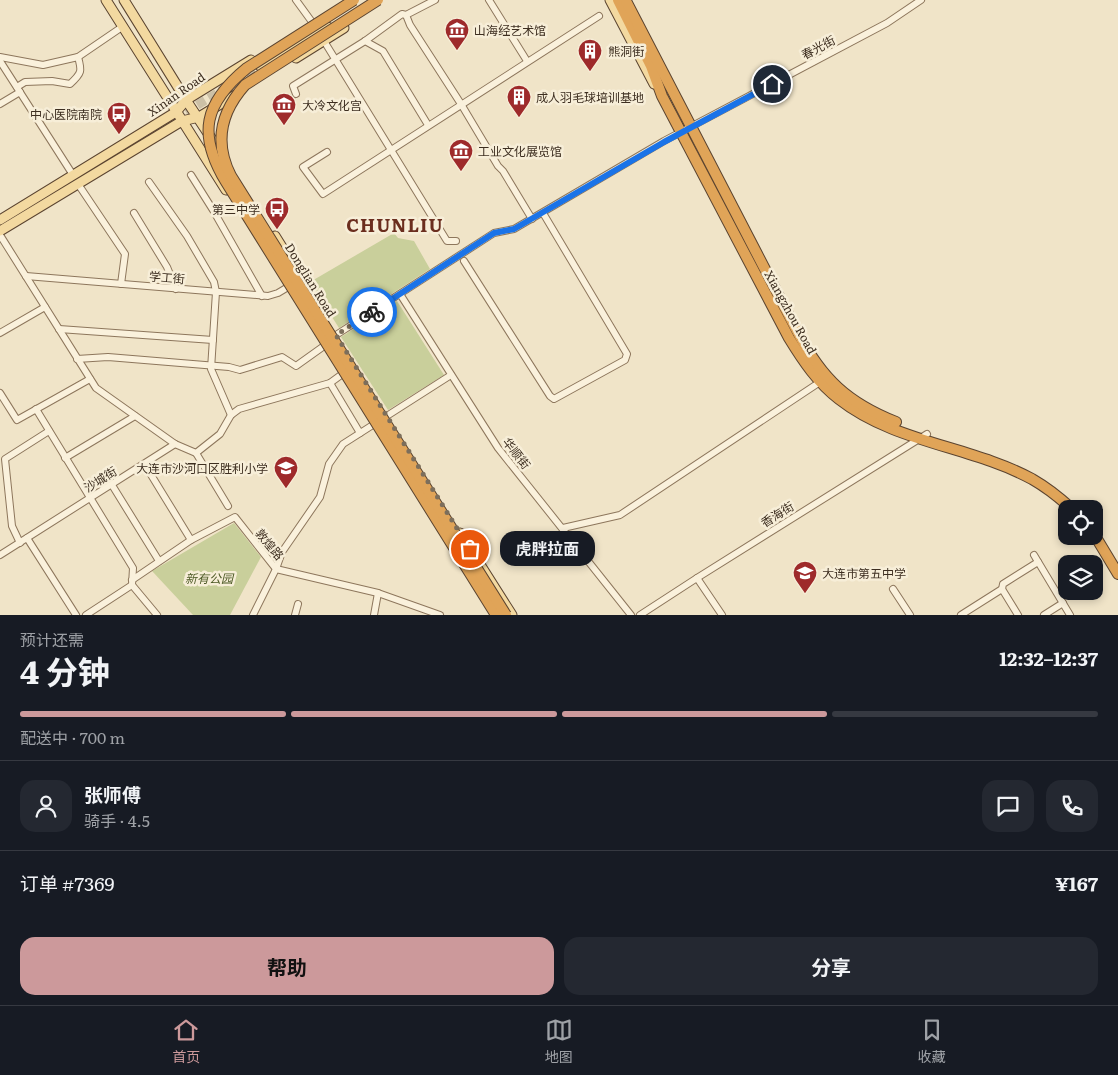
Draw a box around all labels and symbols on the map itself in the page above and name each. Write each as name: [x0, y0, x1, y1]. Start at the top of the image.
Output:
museum icon: 山海经艺术馆: [444, 17, 470, 51]
place label: 山海经艺术馆: [474, 21, 546, 39]
street label: 春光街: [798, 31, 838, 63]
building icon: 熊洞街: [577, 38, 603, 72]
place label: 熊洞街: [608, 42, 644, 60]
pin: [751, 63, 793, 105]
street label: Xinan Road: [144, 67, 209, 120]
building icon: 成人羽毛球培训基地: [506, 84, 532, 118]
place label: 成人羽毛球培训基地: [536, 88, 644, 106]
museum icon: 大冷文化宫: [271, 92, 297, 126]
place label: 大冷文化宫: [302, 96, 362, 114]
bus stop icon: 中心医院南院: [106, 101, 132, 135]
place label: 中心医院南院: [30, 105, 102, 123]
museum icon: 工业文化展览馆: [448, 138, 474, 172]
place label: 工业文化展览馆: [478, 142, 562, 160]
bus stop icon: 第三中学: [264, 196, 290, 230]
place label: 第三中学: [212, 200, 260, 218]
district label: CHUNLIU: [346, 211, 444, 238]
street label: Donglian Road: [281, 239, 341, 321]
street label: 学工街: [148, 266, 186, 288]
street label: Xiangzhou Road: [761, 267, 822, 358]
courier: [347, 287, 397, 337]
street label: 华顺街: [499, 433, 535, 473]
school or university icon: 大连市沙河口区胜利小学: [273, 455, 299, 489]
place label: 大连市沙河口区胜利小学: [136, 459, 268, 477]
street label: 沙城街: [80, 462, 120, 496]
street label: 香海街: [757, 497, 797, 531]
street label: 敦煌路: [252, 524, 288, 564]
pin: [449, 528, 491, 570]
callout: 虎胖拉面: [500, 532, 595, 566]
school or university icon: 大连市第五中学: [792, 560, 818, 594]
place label: 大连市第五中学: [822, 564, 906, 582]
park label: 新有公园: [185, 569, 235, 587]

